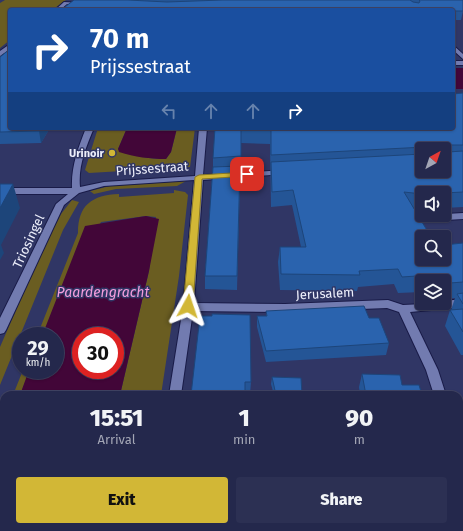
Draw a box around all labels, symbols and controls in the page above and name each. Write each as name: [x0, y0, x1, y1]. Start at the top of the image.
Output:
text: 70 m: [90, 22, 149, 55]
icon: right: [24, 24, 76, 76]
text: Prijssestraat: [90, 56, 191, 78]
icon: left: [158, 100, 180, 122]
icon: ahead: [200, 100, 222, 122]
icon: ahead: [242, 100, 264, 122]
icon: right: [284, 100, 306, 122]
north arrow: [415, 142, 451, 178]
map controls: [415, 142, 451, 310]
place label: Urinoir: [69, 147, 105, 160]
marker: Urinoir: [107, 148, 117, 158]
pin: [230, 157, 264, 191]
street label: Prijssestraat: [115, 158, 189, 179]
icon: arrive: [236, 163, 258, 185]
button: sound: [415, 186, 451, 222]
street label: Triosingel: [10, 212, 47, 270]
button: search: [415, 230, 451, 266]
button: layers: [415, 274, 451, 310]
water label: Paardengracht: [57, 284, 149, 301]
street label: Jerusalem: [295, 284, 355, 303]
position arrow: [167, 285, 209, 327]
speed limit sign: 30: [72, 327, 124, 379]
text: 29: [27, 336, 49, 360]
text: km/h: [26, 357, 50, 369]
text: 15:51: [90, 404, 143, 432]
text: 1: [239, 404, 250, 432]
text: 90: [345, 404, 373, 432]
text: Arrival: [97, 432, 136, 447]
text: min: [233, 432, 255, 447]
text: m: [354, 432, 365, 447]
button: Exit: [16, 477, 228, 523]
button: Share: [236, 477, 447, 523]

